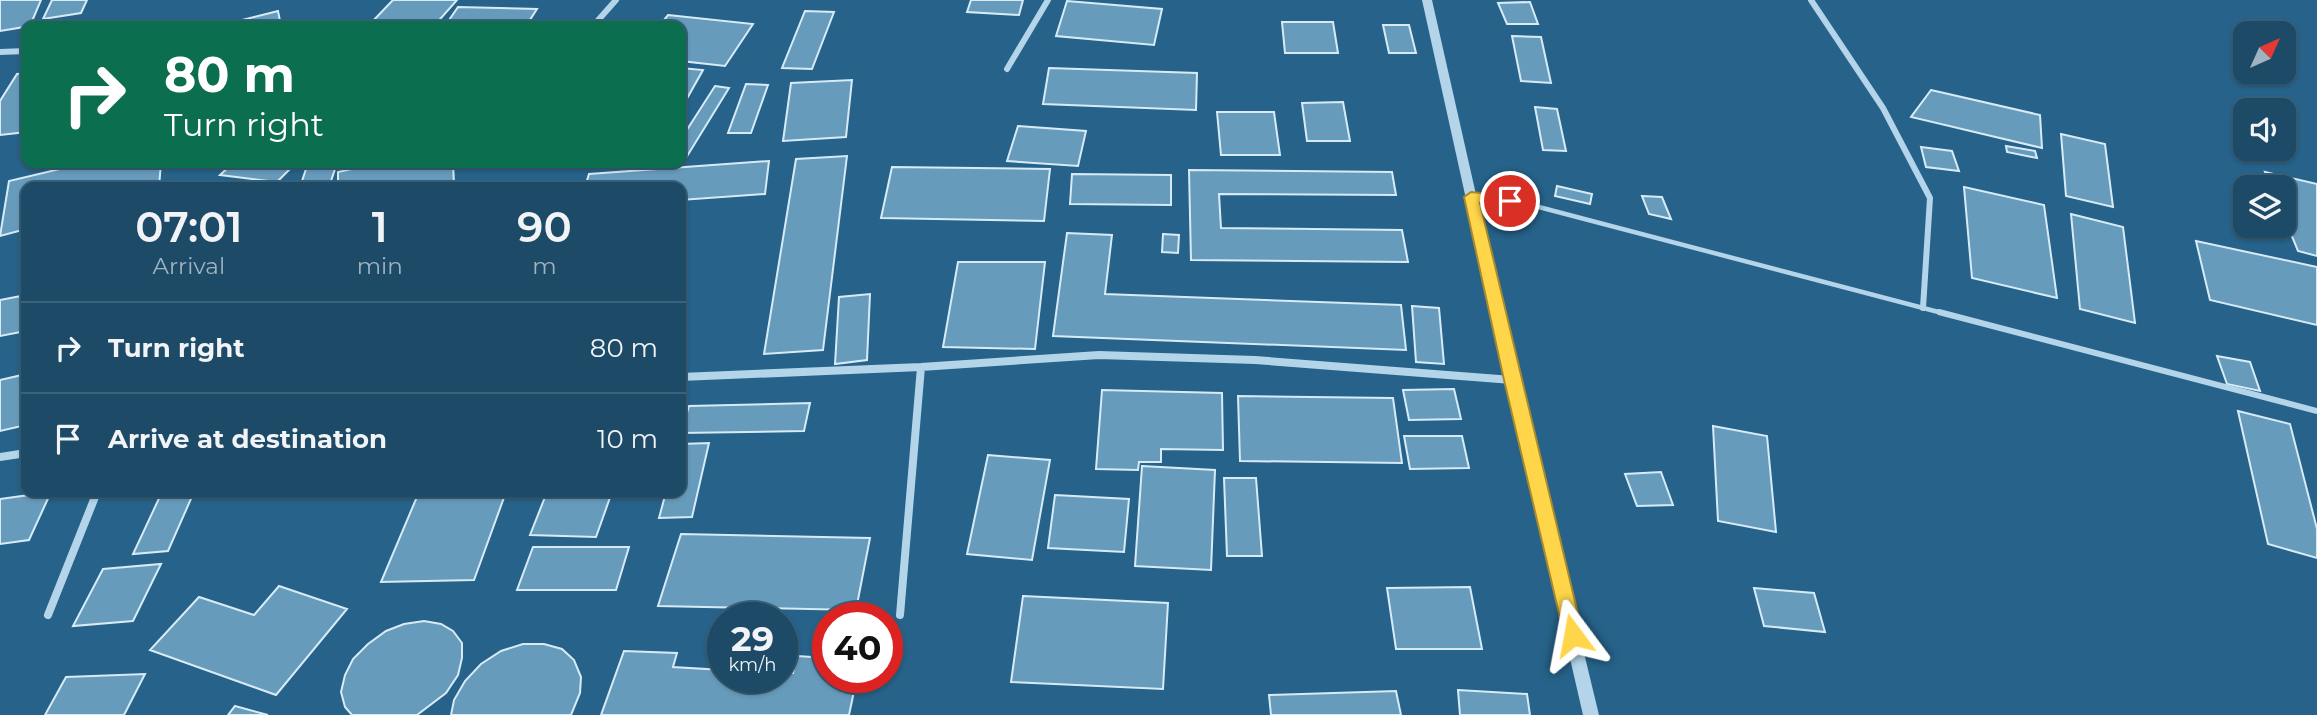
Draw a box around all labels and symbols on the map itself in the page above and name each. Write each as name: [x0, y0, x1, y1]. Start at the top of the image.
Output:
north arrow: [2233, 21, 2296, 84]
pin: [1480, 171, 1540, 231]
position arrow: [1536, 598, 1610, 672]
speed limit sign: 40: [812, 602, 903, 693]

